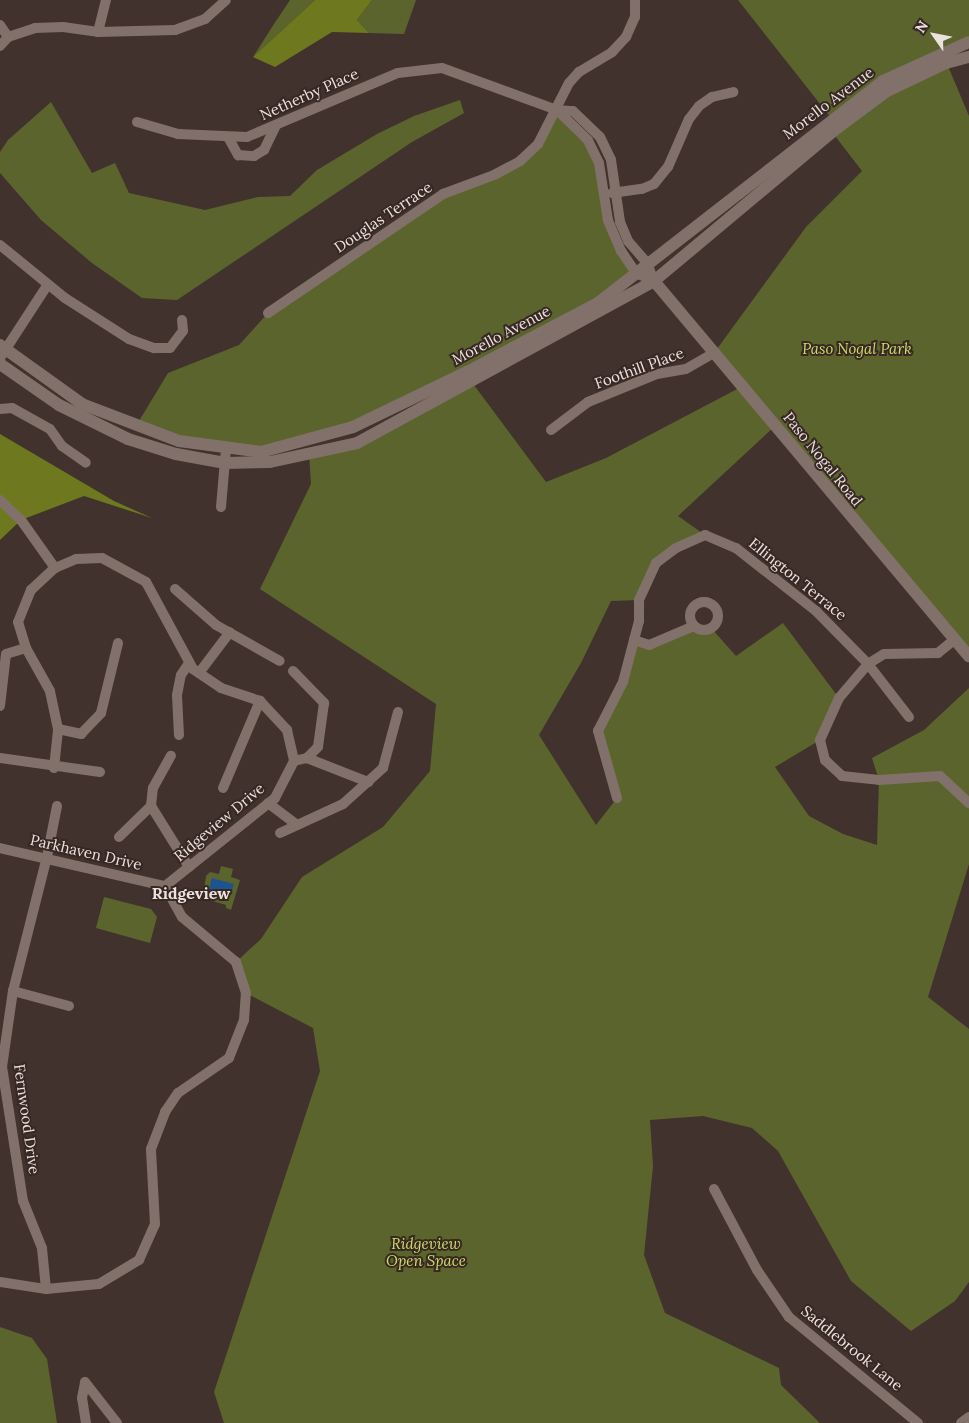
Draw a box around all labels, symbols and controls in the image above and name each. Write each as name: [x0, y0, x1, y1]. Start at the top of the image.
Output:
north arrow: [909, 10, 959, 60]
text: N: [911, 17, 932, 36]
street label: Morello Avenue: [779, 63, 877, 143]
street label: Netherby Place: [257, 64, 361, 124]
street label: Douglas Terrace: [331, 178, 435, 256]
street label: Morello Avenue: [449, 302, 553, 368]
park label: Paso Nogal Park: [802, 340, 912, 358]
street label: Foothill Place: [592, 344, 686, 392]
street label: Paso Nogal Road: [780, 409, 866, 509]
street label: Ellington Terrace: [746, 534, 850, 624]
street label: Ridgeview Drive: [170, 779, 268, 865]
street label: Parkhaven Drive: [28, 830, 144, 874]
district label: Ridgeview: [152, 883, 230, 903]
street label: Fernwood Drive: [10, 1063, 44, 1175]
park label: Ridgeview Open Space: [386, 1234, 466, 1269]
street label: Saddlebrook Lane: [798, 1302, 906, 1394]

